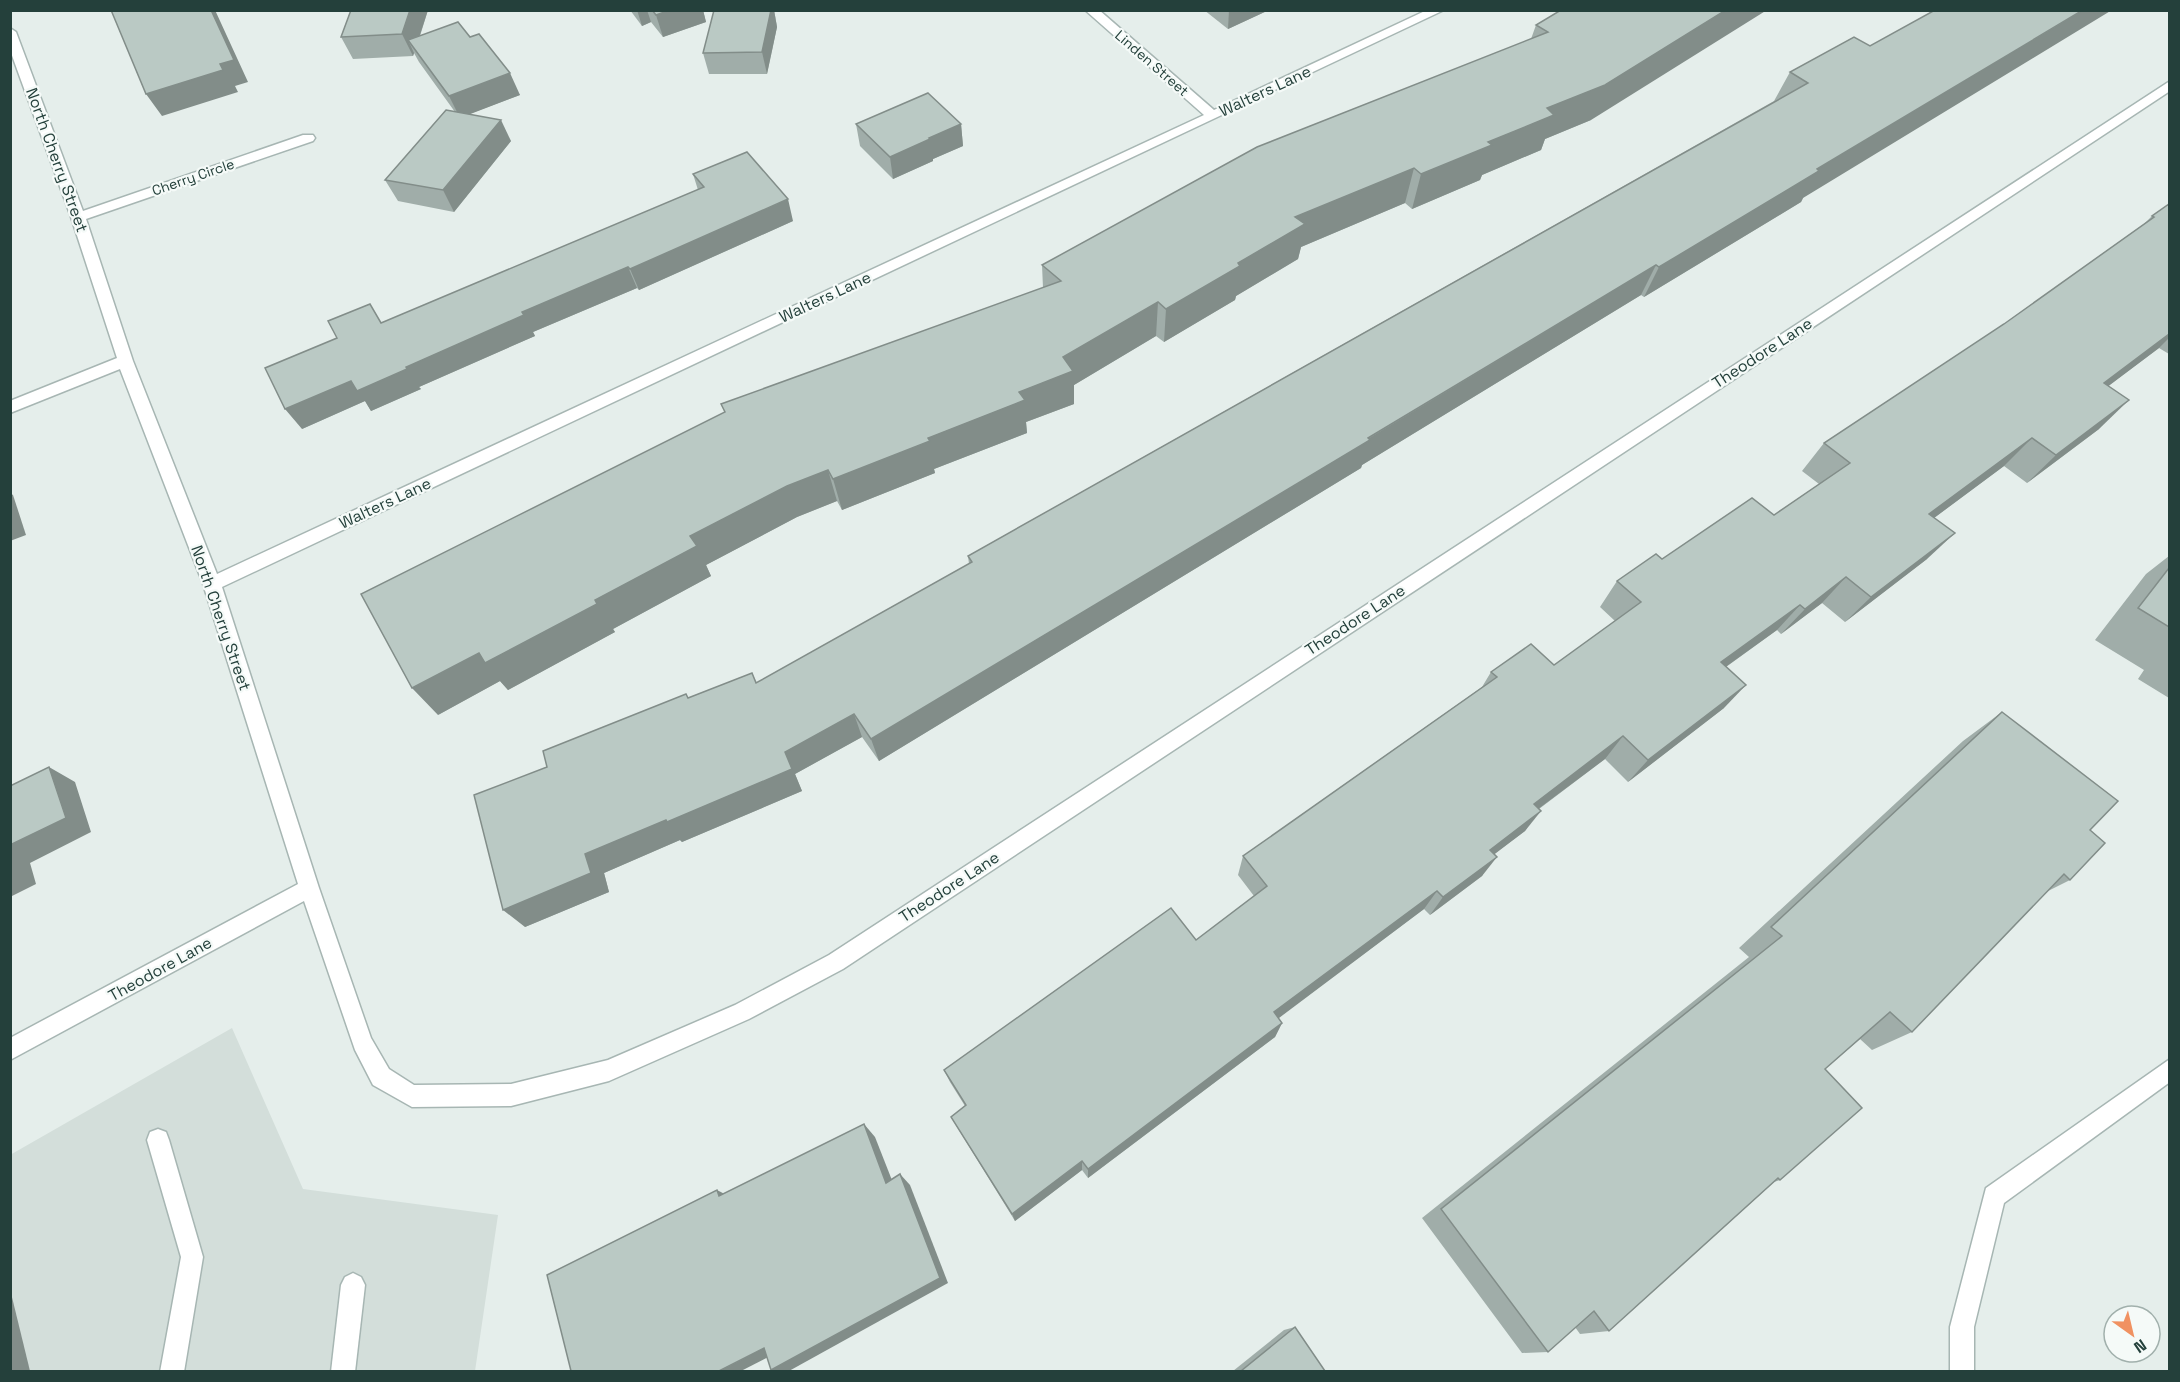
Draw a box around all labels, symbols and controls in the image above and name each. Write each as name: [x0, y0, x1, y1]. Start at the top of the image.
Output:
street label: Linden Street: [1111, 26, 1193, 100]
street label: Walters Lane: [1216, 61, 1314, 121]
street label: North Cherry Street: [21, 85, 93, 235]
street label: Cherry Circle: [149, 154, 237, 200]
street label: Walters Lane: [776, 267, 874, 327]
street label: Theodore Lane: [1708, 313, 1816, 393]
street label: Walters Lane: [336, 473, 434, 533]
street label: North Cherry Street: [186, 543, 256, 693]
street label: Theodore Lane: [1301, 580, 1409, 660]
street label: Theodore Lane: [895, 847, 1003, 927]
street label: Theodore Lane: [104, 932, 216, 1006]
north arrow: [2102, 1304, 2162, 1364]
text: N: [2130, 1334, 2150, 1358]

